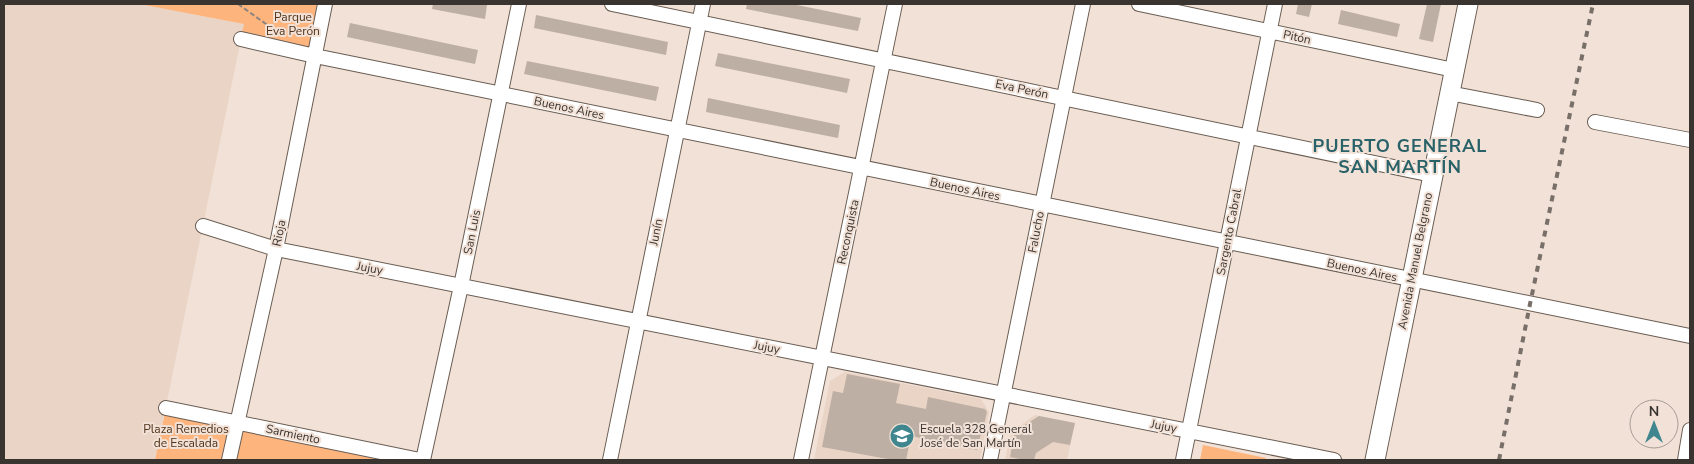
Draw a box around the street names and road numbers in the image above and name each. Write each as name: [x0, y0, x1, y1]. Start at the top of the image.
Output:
street label: Pitón: [1282, 26, 1312, 48]
street label: Eva Perón: [994, 76, 1050, 102]
street label: Buenos Aires: [532, 93, 606, 123]
street label: Buenos Aires: [928, 174, 1002, 204]
street label: Sargento Cabral: [1213, 187, 1245, 276]
street label: Avenida Manuel Belgrano: [1394, 191, 1436, 331]
street label: Reconquista: [833, 198, 863, 266]
street label: San Luis: [460, 208, 484, 256]
street label: Falucho: [1024, 210, 1048, 254]
street label: Junín: [645, 217, 666, 248]
street label: Rioja: [268, 218, 290, 248]
street label: Buenos Aires: [1325, 255, 1399, 285]
street label: Jujuy: [355, 257, 385, 279]
street label: Jujuy: [752, 336, 782, 358]
street label: Jujuy: [1149, 415, 1179, 437]
street label: Sarmiento: [264, 420, 322, 448]

